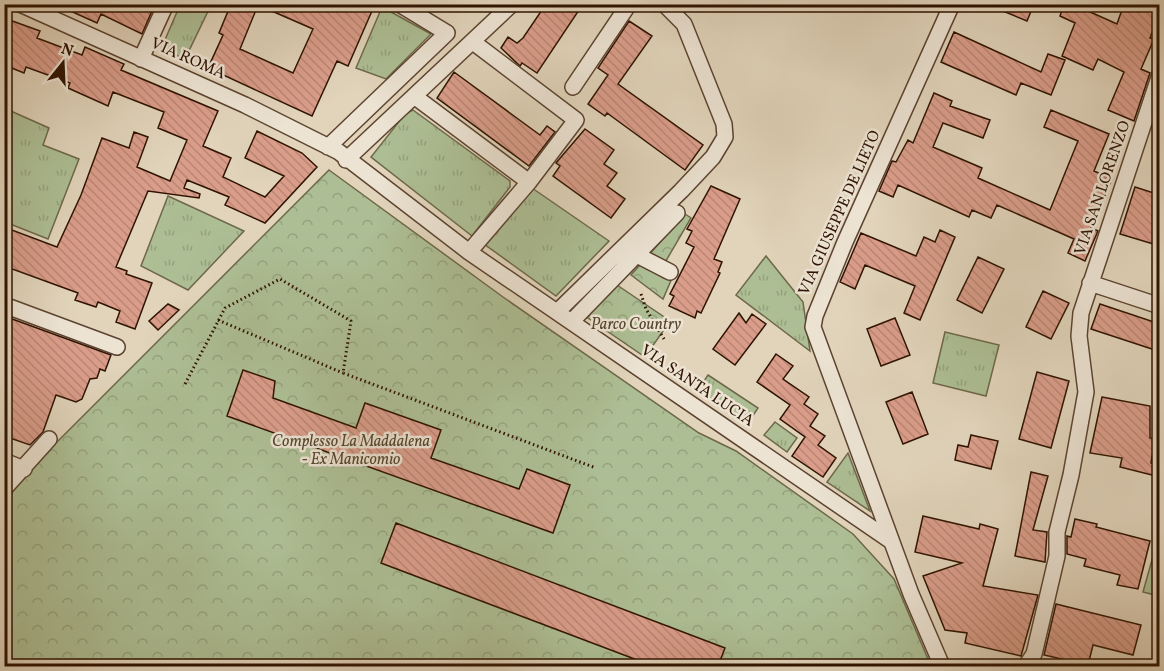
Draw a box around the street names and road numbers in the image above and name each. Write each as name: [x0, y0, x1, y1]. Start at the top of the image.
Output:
street label: VIA ROMA: [147, 33, 229, 85]
street label: VIA SAN LORENZO: [1070, 117, 1136, 258]
street label: VIA GIUSEPPE DE LIETO: [794, 127, 886, 299]
street label: VIA SANTA LUCIA: [636, 340, 758, 432]

